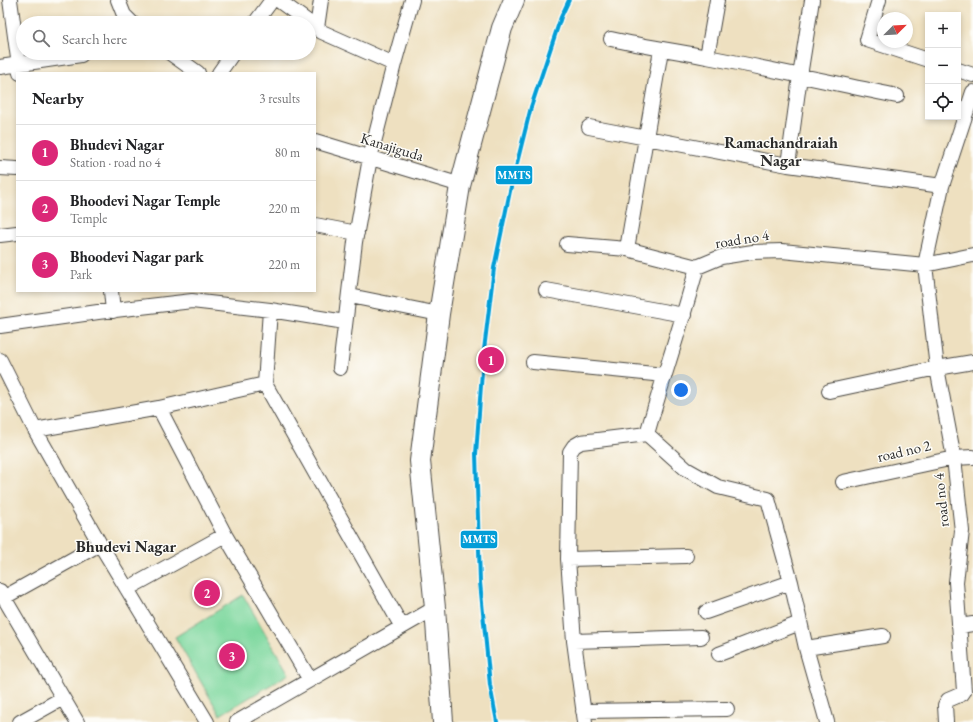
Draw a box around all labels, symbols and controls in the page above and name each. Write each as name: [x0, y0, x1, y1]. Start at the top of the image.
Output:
north arrow: [877, 12, 913, 48]
map controls: [925, 12, 961, 120]
button: +: [925, 12, 961, 48]
search box: [16, 16, 316, 60]
icon: search: [30, 27, 52, 49]
text: Search here: [62, 29, 127, 48]
button: −: [925, 48, 961, 84]
button: locate: [925, 84, 961, 120]
text: Nearby: [32, 87, 84, 109]
text: 3 results: [259, 90, 300, 107]
street label: Kanajiguda: [358, 128, 426, 165]
district label: Ramachandraiah Nagar: [724, 132, 838, 171]
text: Bhudevi Nagar: [70, 135, 164, 154]
text: 1: [42, 144, 48, 161]
text: 80 m: [275, 144, 300, 161]
text: Station · road no 4: [70, 154, 161, 171]
line badge: MMTS: [495, 165, 533, 185]
text: MMTS: [497, 168, 531, 182]
text: Bhoodevi Nagar Temple: [70, 191, 220, 210]
text: 2: [42, 200, 48, 217]
text: 220 m: [269, 200, 300, 217]
text: Temple: [70, 210, 107, 227]
street label: road no 4: [714, 225, 771, 252]
text: Bhoodevi Nagar park: [70, 247, 204, 266]
text: 3: [42, 256, 48, 273]
text: 220 m: [269, 256, 300, 273]
text: Park: [70, 266, 92, 283]
pin: 1: [478, 345, 504, 375]
your location: [671, 380, 691, 400]
street label: road no 2: [875, 435, 933, 466]
street label: road no 4: [928, 471, 953, 528]
line badge: MMTS: [460, 530, 498, 549]
text: MMTS: [462, 532, 496, 546]
district label: Bhudevi Nagar: [76, 536, 177, 557]
pin: 2: [194, 578, 220, 608]
pin: 3: [219, 641, 245, 671]

